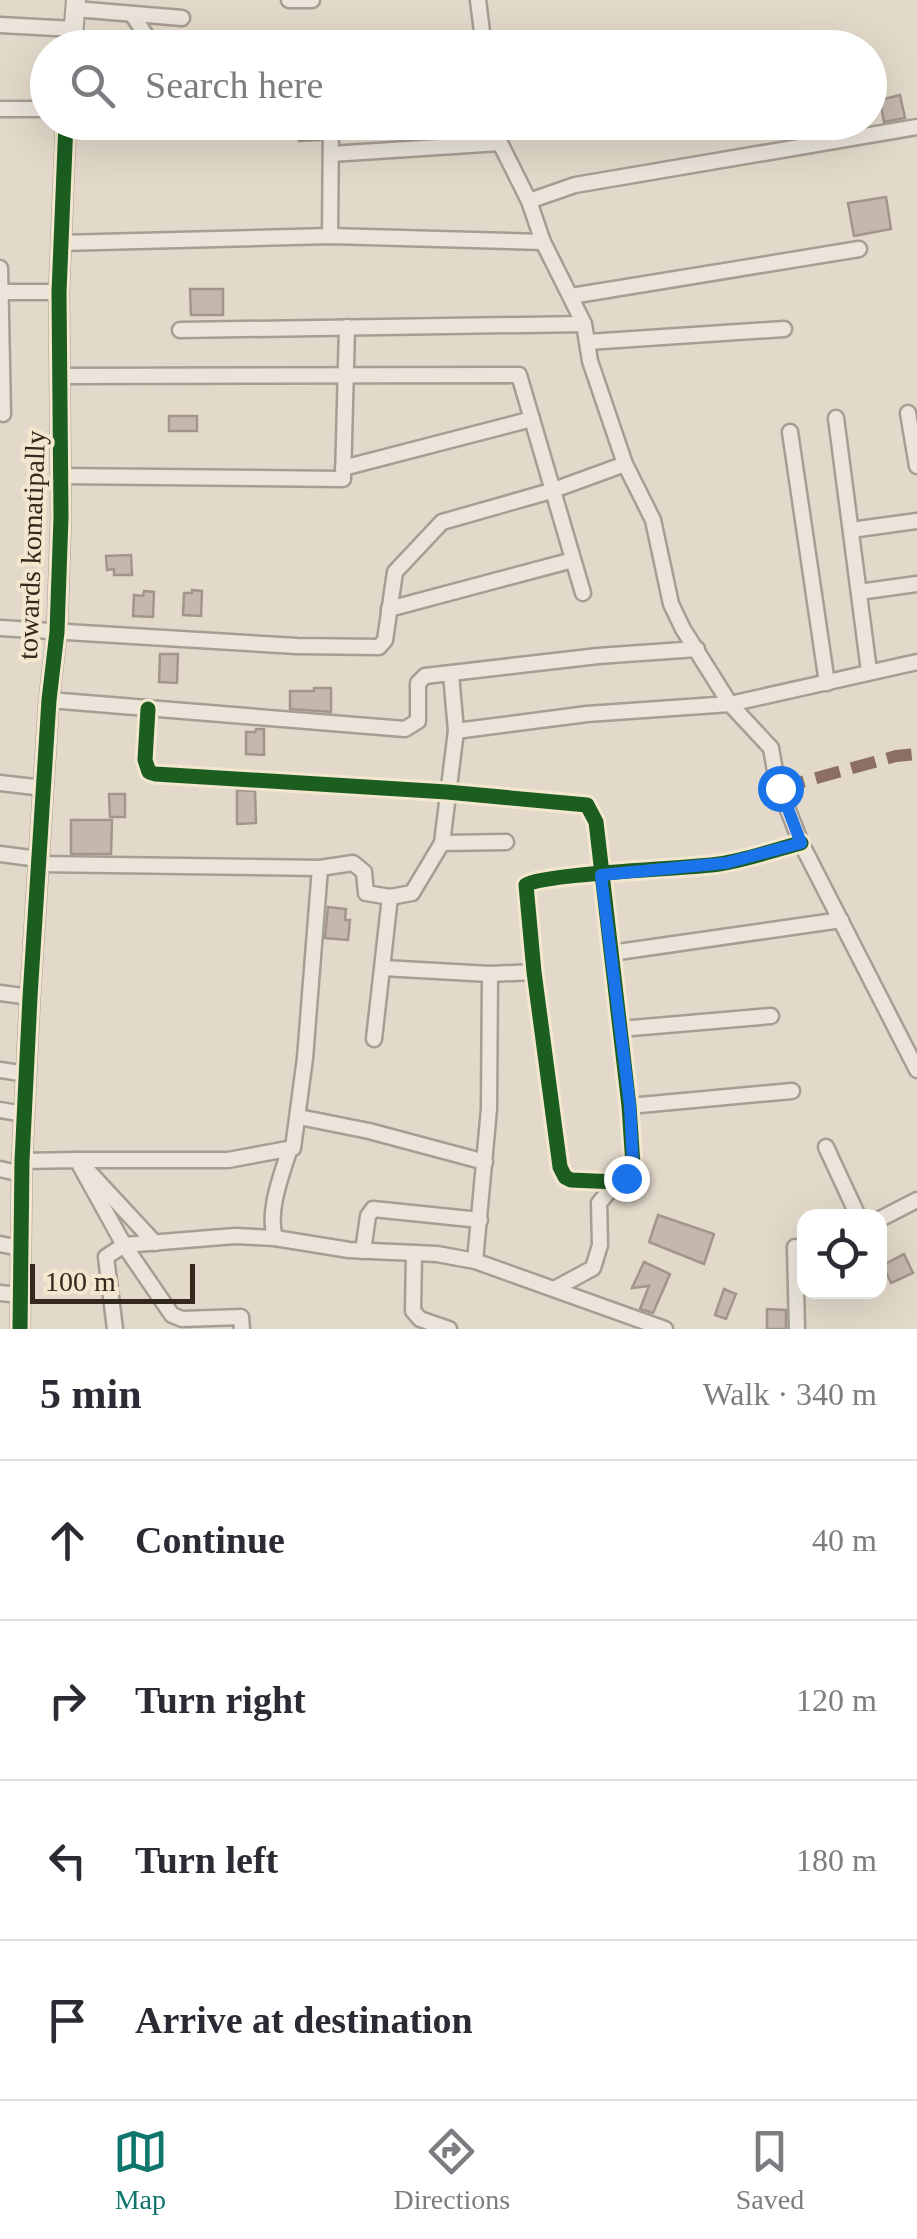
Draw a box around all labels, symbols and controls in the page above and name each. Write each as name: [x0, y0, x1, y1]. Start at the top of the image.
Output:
search box: [30, 30, 887, 140]
icon: search: [65, 58, 120, 113]
text: Search here: [145, 64, 323, 106]
street label: towards komatipally: [12, 430, 51, 660]
route start: [758, 766, 804, 812]
route end: [604, 1156, 650, 1202]
map controls: [797, 1209, 887, 1299]
button: locate: [797, 1209, 887, 1299]
scale bar: [30, 1259, 195, 1304]
text: 100 m: [45, 1266, 116, 1297]
text: 5 min: [40, 1371, 142, 1417]
text: Walk · 340 m: [703, 1376, 877, 1412]
icon: ahead: [40, 1513, 95, 1568]
text: Continue: [135, 1519, 285, 1561]
text: 40 m: [812, 1522, 877, 1558]
icon: right: [40, 1673, 95, 1728]
text: Turn right: [135, 1679, 306, 1721]
text: 120 m: [796, 1682, 877, 1718]
icon: left: [40, 1833, 95, 1888]
text: Turn left: [135, 1839, 278, 1881]
text: 180 m: [796, 1842, 877, 1878]
icon: arrive: [40, 1993, 95, 2048]
text: Arrive at destination: [135, 1999, 473, 2041]
tab: Map: [113, 2124, 168, 2216]
tab: Directions: [393, 2124, 510, 2216]
tab: Saved: [736, 2124, 804, 2216]

